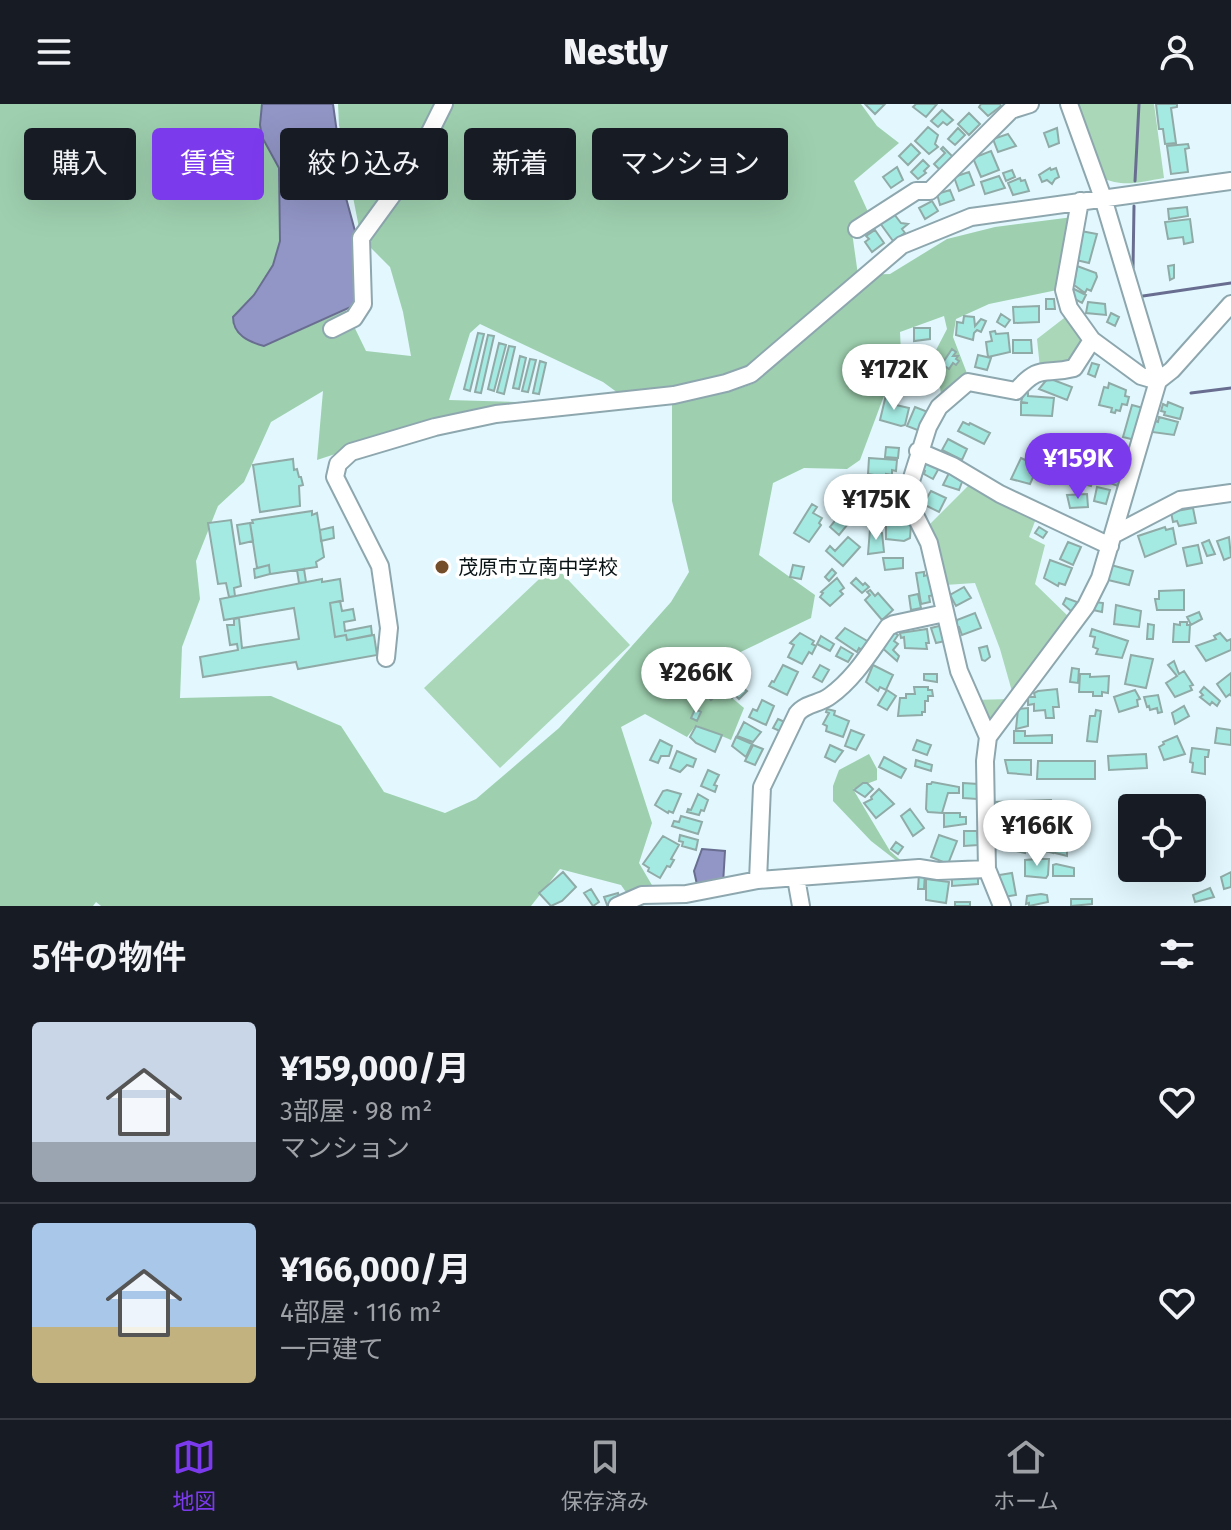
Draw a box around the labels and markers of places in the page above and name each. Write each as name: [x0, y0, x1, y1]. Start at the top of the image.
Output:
pin: ¥172K: [838, 344, 950, 412]
pin: ¥159K: [1022, 433, 1134, 501]
pin: ¥175K: [820, 474, 932, 542]
place label: 茂原市立南中学校: [458, 555, 618, 579]
marker: 茂原市立南中学校: [433, 558, 451, 576]
pin: ¥266K: [640, 647, 752, 715]
pin: ¥166K: [981, 800, 1093, 868]

